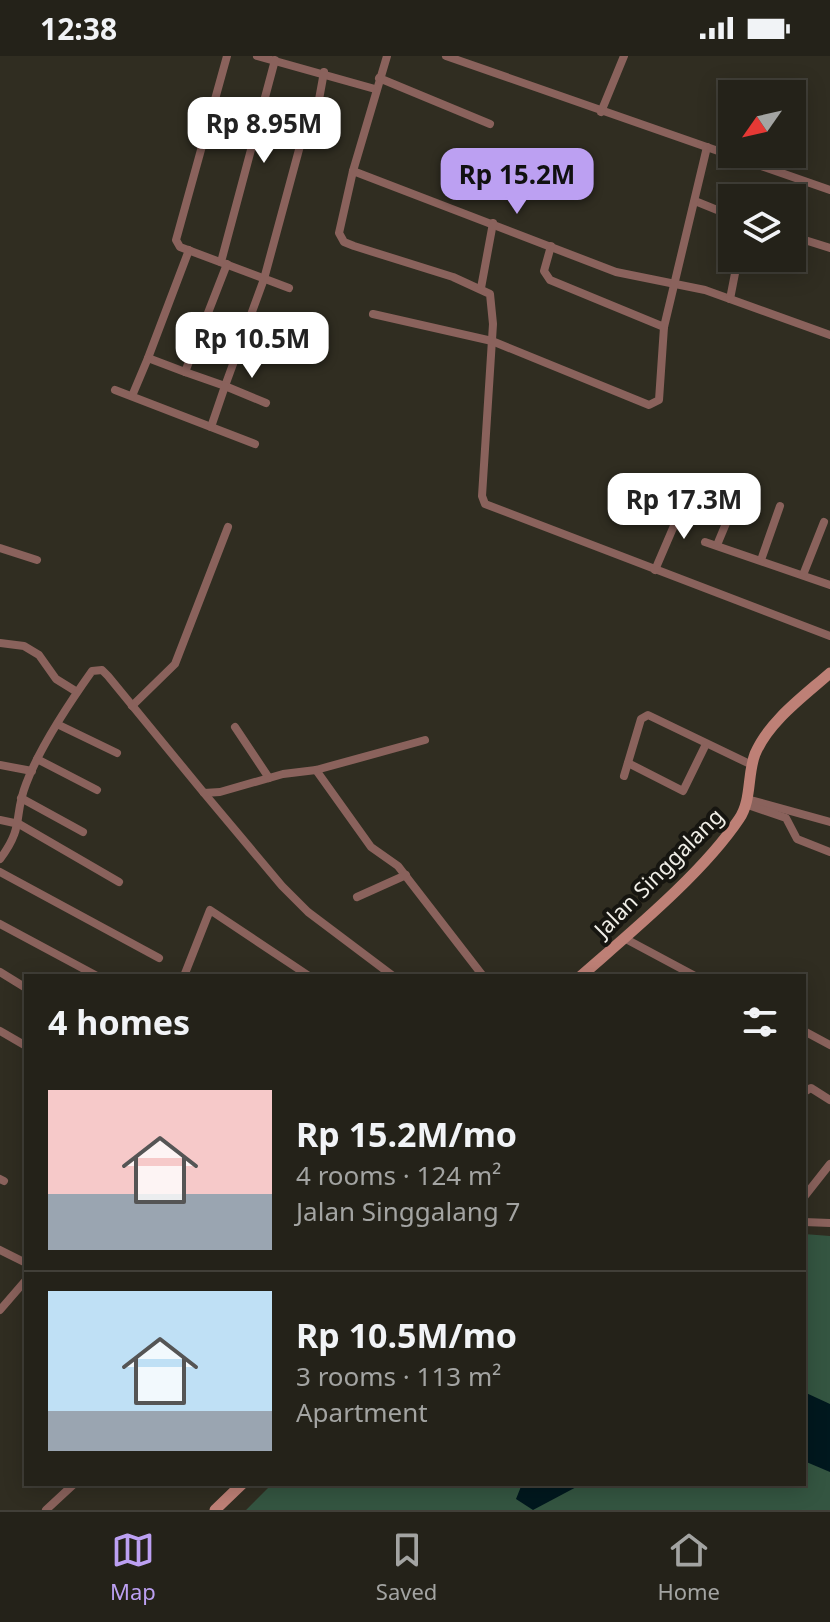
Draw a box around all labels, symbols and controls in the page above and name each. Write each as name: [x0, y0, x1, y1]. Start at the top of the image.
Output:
text: 12:38: [40, 8, 117, 49]
north arrow: [718, 80, 806, 168]
map controls: [718, 80, 806, 272]
pin: Rp 8.95M: [181, 97, 347, 165]
text: Rp 8.95M: [206, 105, 322, 141]
pin: Rp 15.2M: [434, 148, 600, 216]
text: Rp 15.2M: [459, 156, 575, 192]
button: layers: [718, 184, 806, 272]
pin: Rp 10.5M: [169, 312, 335, 380]
text: Rp 10.5M: [194, 320, 310, 356]
pin: Rp 17.3M: [601, 473, 767, 541]
text: Rp 17.3M: [626, 481, 742, 517]
street label: Jalan Singgalang: [585, 801, 729, 945]
text: 4 homes: [48, 999, 190, 1045]
icon: filters: [738, 1000, 782, 1044]
text: Rp 15.2M/mo: [296, 1111, 517, 1157]
icon: home: [112, 1122, 208, 1218]
text: 4 rooms · 124 m²: [296, 1157, 501, 1193]
text: Jalan Singgalang 7: [296, 1193, 520, 1229]
text: Rp 10.5M/mo: [296, 1312, 517, 1358]
icon: home: [112, 1323, 208, 1419]
text: 3 rooms · 113 m²: [296, 1358, 501, 1394]
text: Apartment: [296, 1394, 428, 1430]
tab: Map: [110, 1528, 156, 1606]
tab: Saved: [376, 1528, 437, 1606]
tab: Home: [657, 1528, 720, 1606]

